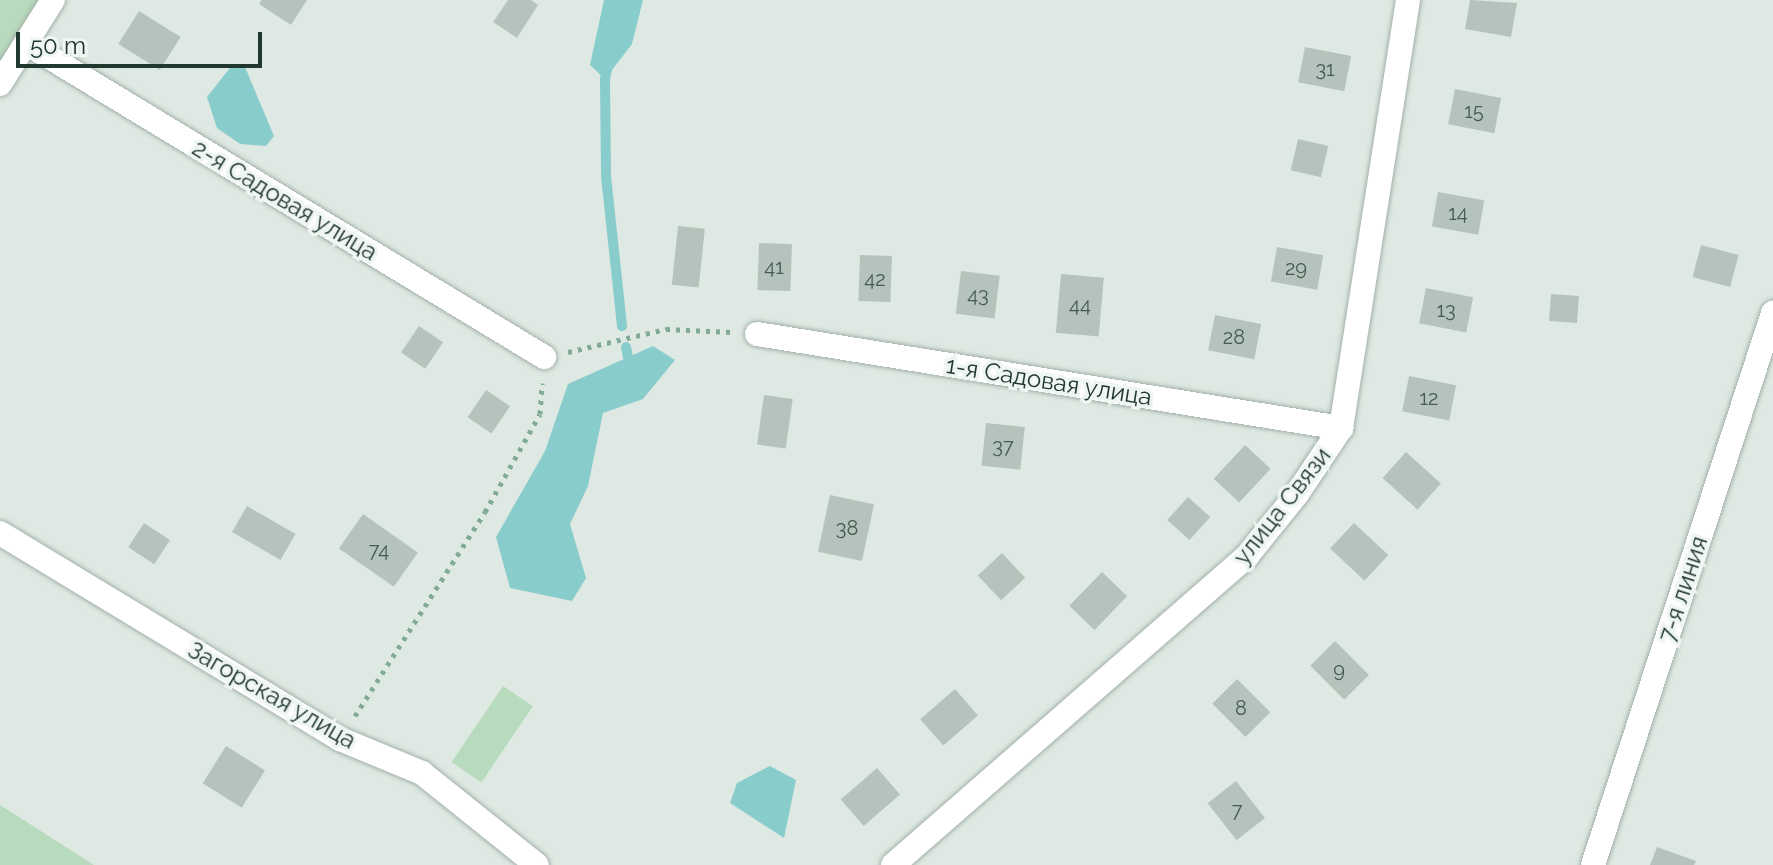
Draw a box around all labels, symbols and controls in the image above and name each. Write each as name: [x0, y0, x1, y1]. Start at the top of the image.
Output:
scale bar: [20, 16, 266, 66]
text: 50 m: [30, 31, 86, 60]
house number: 31: [1315, 57, 1335, 81]
house number: 15: [1464, 99, 1484, 123]
street label: 2-я Садовая улица: [187, 133, 383, 267]
house number: 14: [1448, 201, 1468, 225]
house number: 41: [764, 255, 784, 279]
house number: 29: [1285, 256, 1307, 280]
house number: 42: [864, 267, 886, 291]
house number: 43: [967, 283, 989, 307]
house number: 44: [1069, 293, 1091, 317]
house number: 13: [1436, 298, 1456, 322]
house number: 28: [1223, 325, 1245, 349]
street label: 1-я Садовая улица: [944, 350, 1154, 412]
house number: 12: [1420, 386, 1438, 410]
house number: 37: [992, 434, 1014, 458]
street label: улица Связи: [1227, 442, 1337, 570]
house number: 38: [836, 516, 858, 540]
street label: 7-я линия: [1652, 533, 1714, 645]
house number: 74: [369, 538, 389, 562]
street label: Загорская улица: [182, 635, 362, 755]
house number: 9: [1333, 658, 1345, 682]
house number: 8: [1235, 696, 1247, 720]
house number: 7: [1232, 798, 1242, 822]

